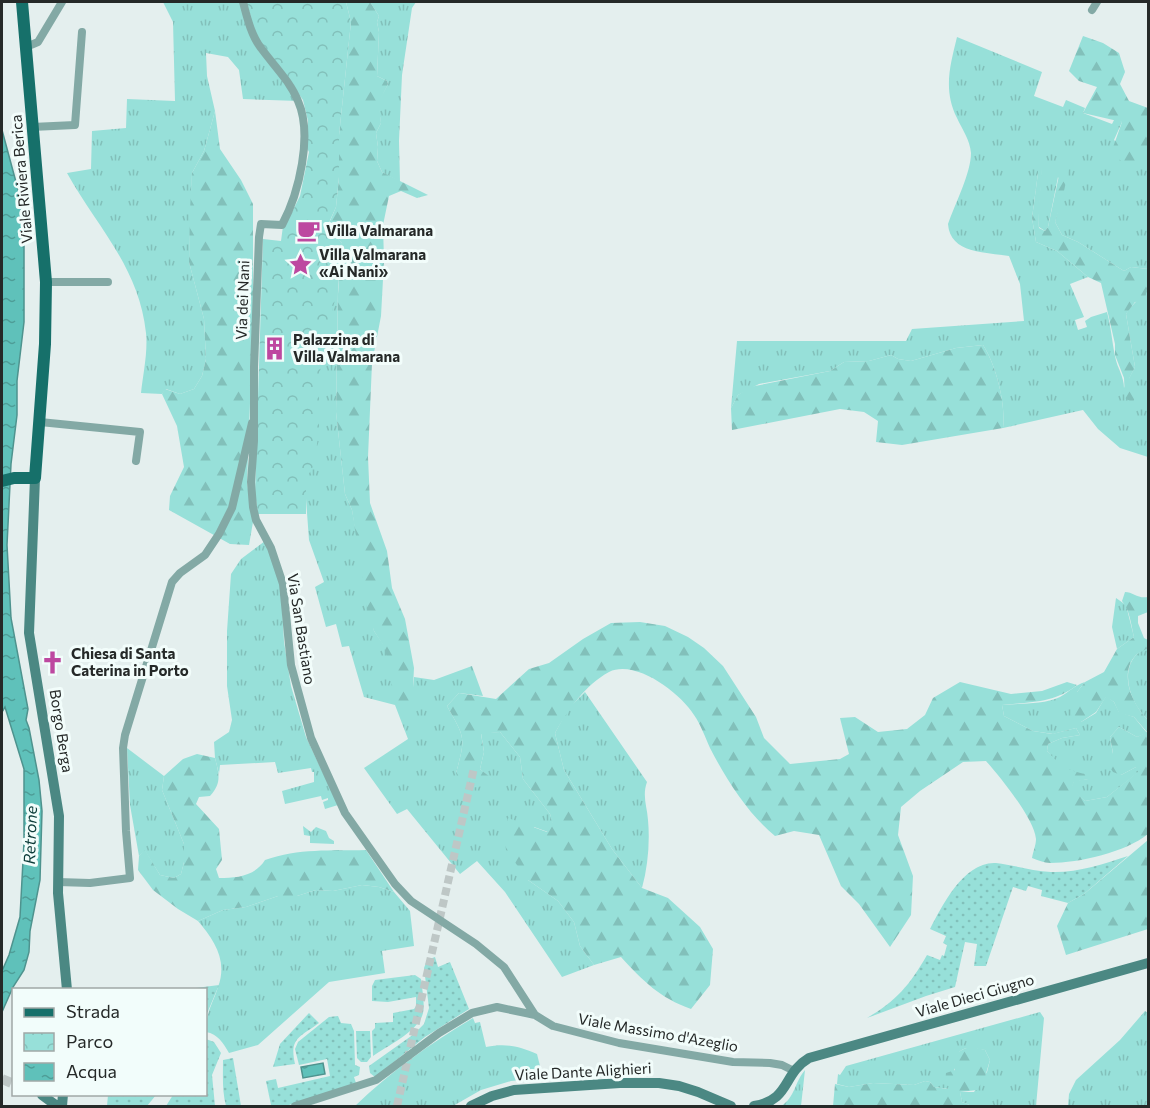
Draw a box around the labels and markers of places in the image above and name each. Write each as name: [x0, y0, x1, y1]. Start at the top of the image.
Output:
cafe icon: Villa Valmarana: [295, 218, 321, 244]
place label: Villa Valmarana: [326, 221, 433, 239]
place label: Villa Valmarana «Ai Nani»: [319, 245, 426, 280]
place icon: Villa Valmarana «Ai Nani»: [288, 251, 314, 277]
place label: Palazzina di Villa Valmarana: [293, 330, 400, 365]
building icon: Palazzina di Villa Valmarana: [262, 336, 288, 362]
place label: Chiesa di Santa Caterina in Porto: [71, 644, 189, 679]
church icon: Chiesa di Santa Caterina in Porto: [40, 650, 66, 676]

